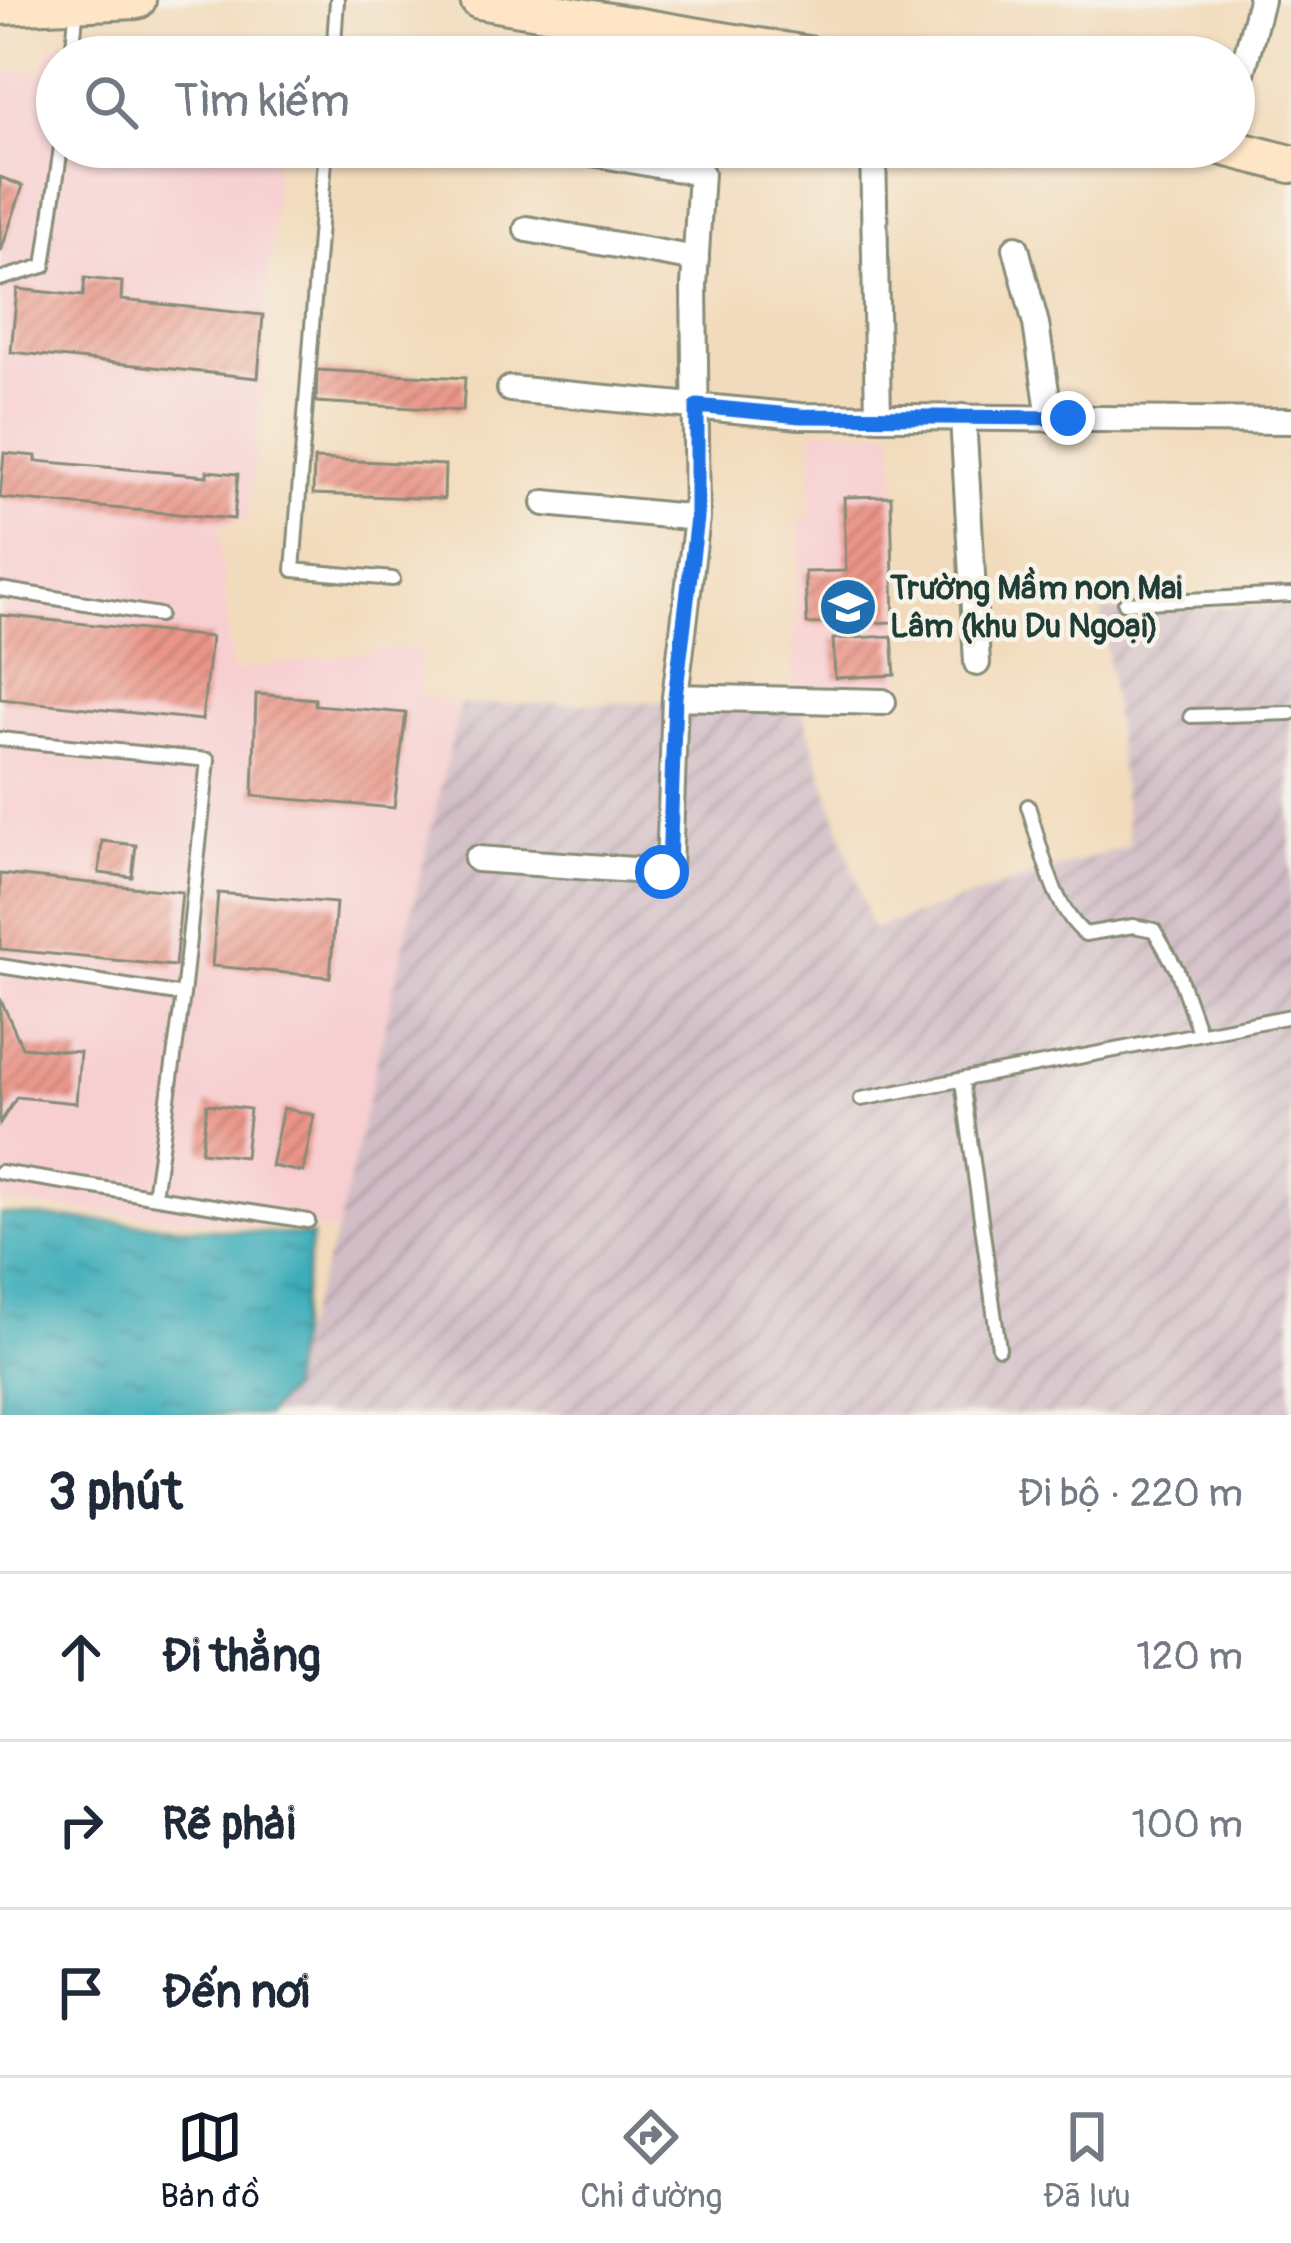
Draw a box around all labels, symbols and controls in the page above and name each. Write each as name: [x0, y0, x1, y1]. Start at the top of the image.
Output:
search box: [36, 36, 1255, 168]
icon: search: [78, 69, 144, 135]
text: Tìm kiếm: [174, 74, 350, 130]
route end: [1041, 391, 1095, 445]
place label: Trường Mầm non Mai Lâm (khu Du Ngoại): [889, 566, 1182, 647]
school or university icon: Trường Mầm non Mai Lâm (khu Du Ngoại): [817, 576, 879, 638]
route start: [635, 845, 689, 899]
text: 3 phút: [48, 1461, 183, 1525]
text: Đi bộ · 220 m: [1018, 1469, 1243, 1518]
icon: ahead: [48, 1624, 114, 1690]
text: Đi thẳng: [162, 1629, 321, 1685]
text: 120 m: [1136, 1632, 1243, 1681]
icon: right: [48, 1792, 114, 1858]
text: Rẽ phải: [162, 1797, 295, 1853]
text: 100 m: [1131, 1800, 1243, 1849]
icon: arrive: [48, 1960, 114, 2026]
text: Đến nơi: [162, 1965, 309, 2021]
tab: Bản đồ: [160, 2104, 260, 2217]
tab: Chỉ đường: [580, 2104, 722, 2217]
tab: Đã lưu: [1043, 2104, 1131, 2217]

